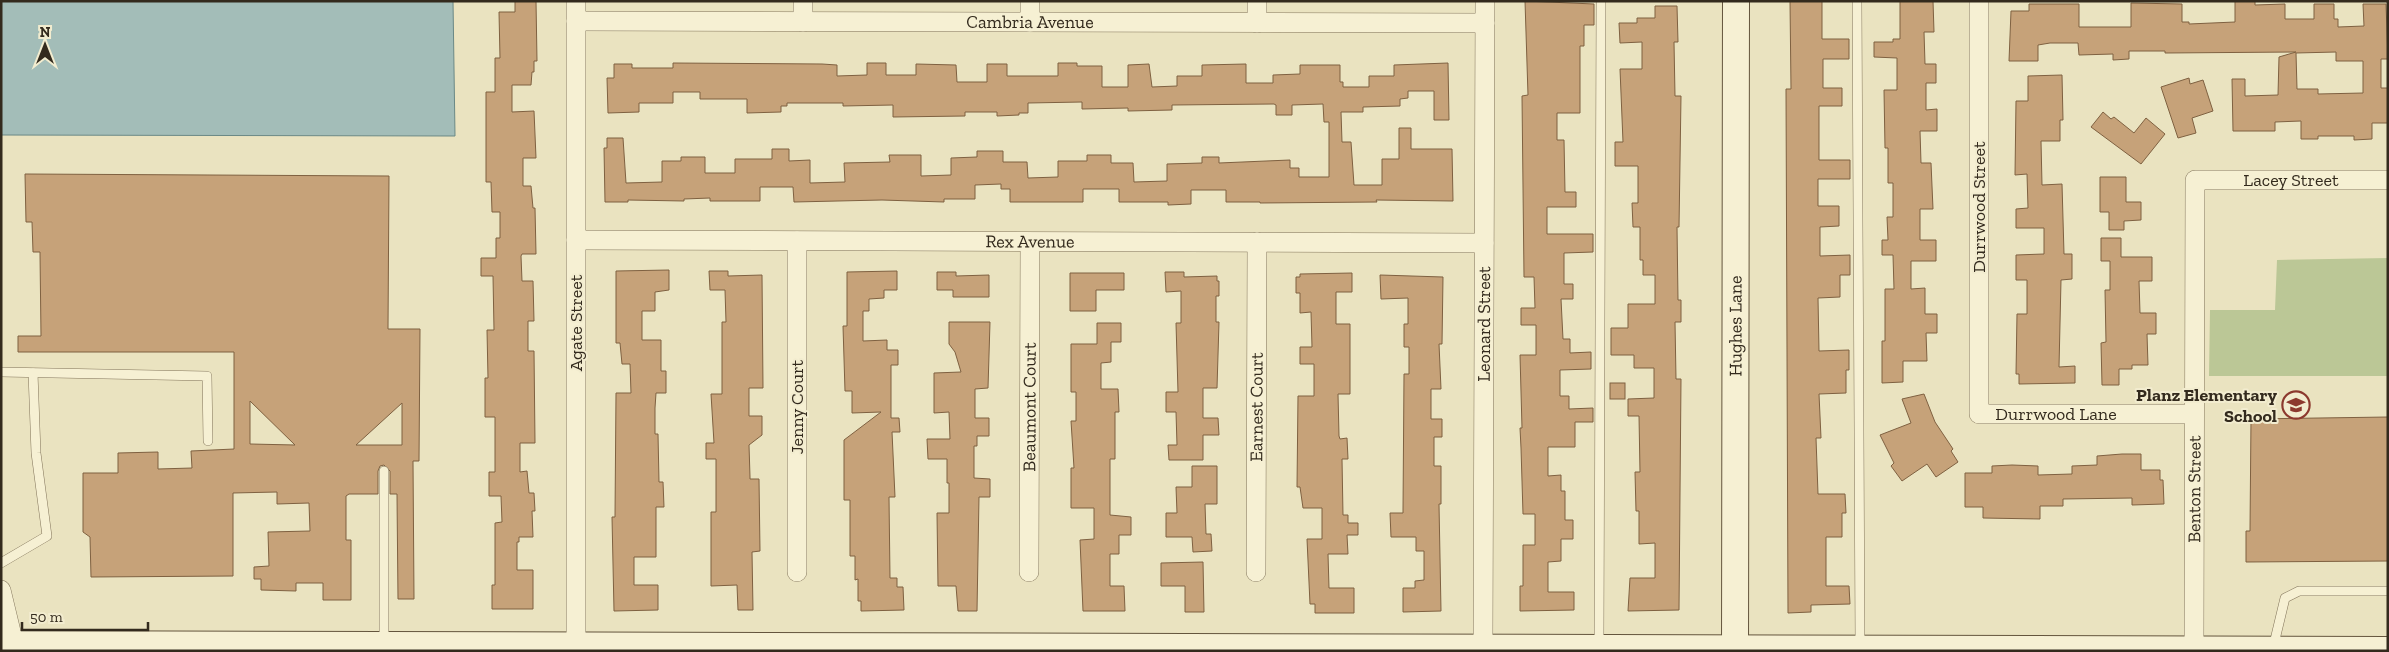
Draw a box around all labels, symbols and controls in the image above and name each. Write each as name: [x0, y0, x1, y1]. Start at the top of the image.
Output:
street label: Cambria Avenue: [966, 11, 1094, 33]
north arrow: [20, 20, 70, 70]
text: N: [40, 24, 51, 41]
street label: Durrwood Street: [1968, 141, 1990, 273]
street label: Lacey Street: [2243, 169, 2339, 191]
street label: Rex Avenue: [985, 230, 1075, 253]
street label: Leonard Street: [1473, 266, 1495, 382]
street label: Agate Street: [565, 274, 587, 371]
street label: Hughes Lane: [1724, 275, 1747, 377]
street label: Beaumont Court: [1018, 342, 1041, 472]
street label: Earnest Court: [1245, 352, 1268, 462]
street label: Jenny Court: [786, 359, 808, 454]
place label: Planz Elementary School: [2136, 384, 2277, 427]
school or university icon: Planz Elementary School: [2281, 390, 2311, 420]
street label: Durrwood Lane: [1995, 403, 2117, 425]
street label: Benton Street: [2183, 435, 2205, 543]
scale bar: [22, 600, 149, 632]
text: 50 m: [30, 608, 63, 626]

